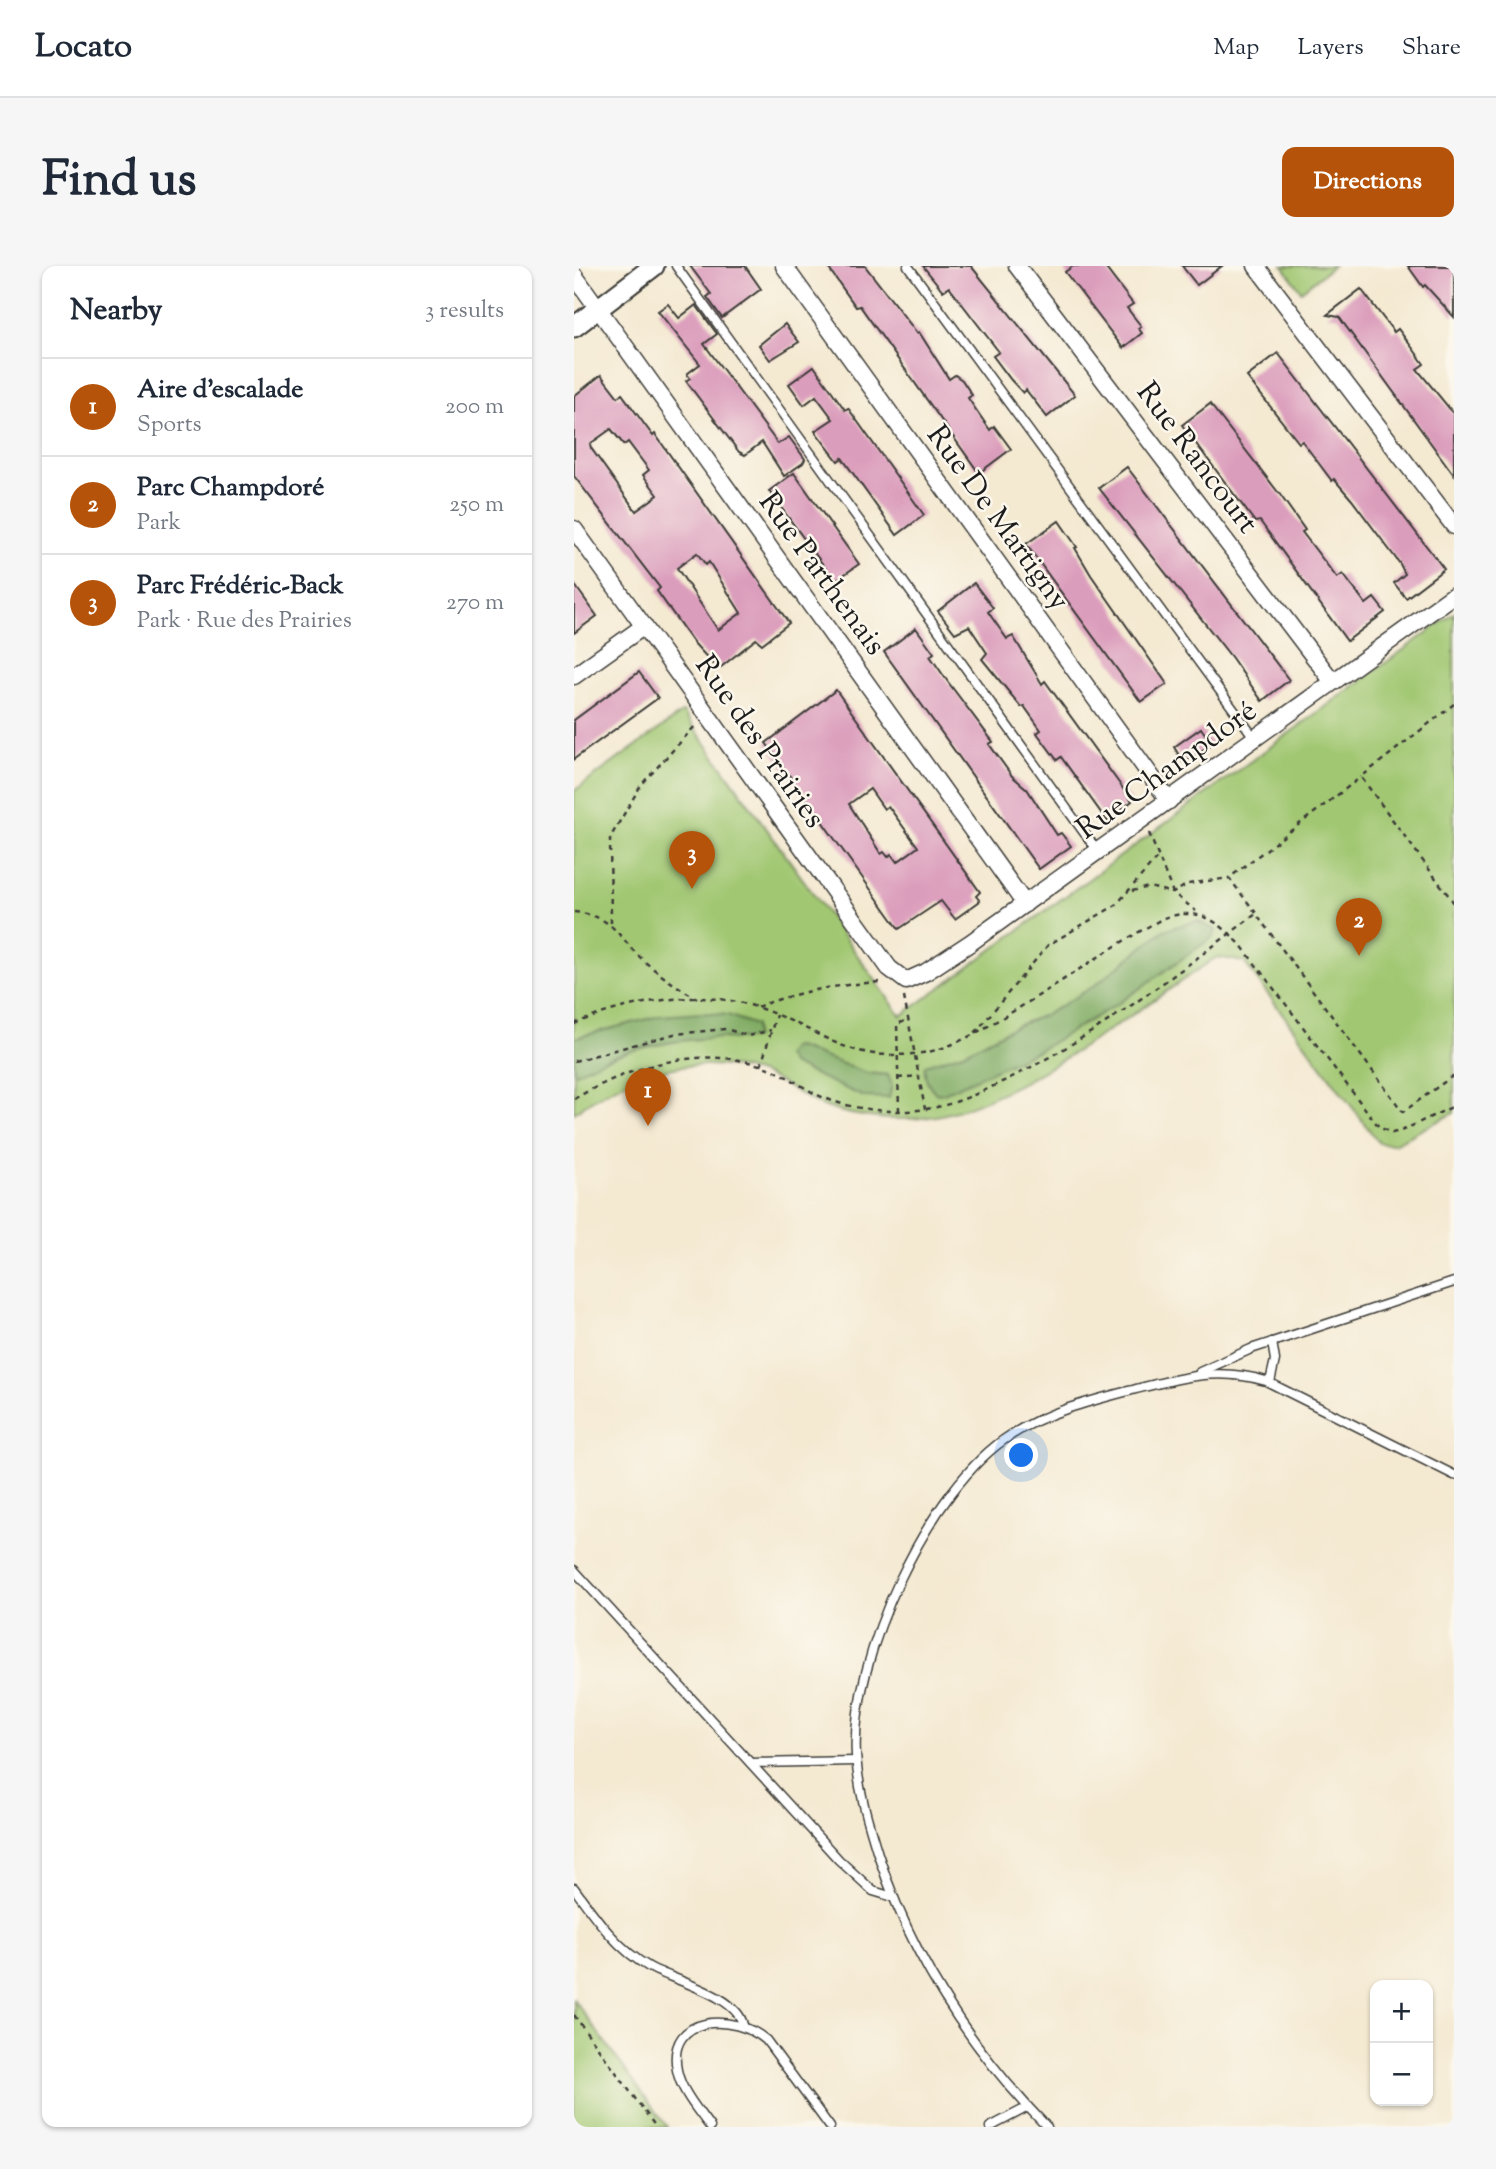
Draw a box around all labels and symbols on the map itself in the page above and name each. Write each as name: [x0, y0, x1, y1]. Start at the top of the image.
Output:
street label: Rue Rancourt: [1125, 374, 1267, 543]
street label: Rue De Martigny: [915, 417, 1079, 620]
street label: Rue Parthenais: [747, 484, 895, 665]
street label: Rue des Prairies: [683, 647, 835, 838]
street label: Rue Champdoré: [1069, 691, 1266, 851]
pin: 3: [669, 831, 715, 889]
pin: 2: [1336, 898, 1382, 956]
pin: 1: [625, 1068, 671, 1126]
your location: [1004, 1438, 1038, 1472]

